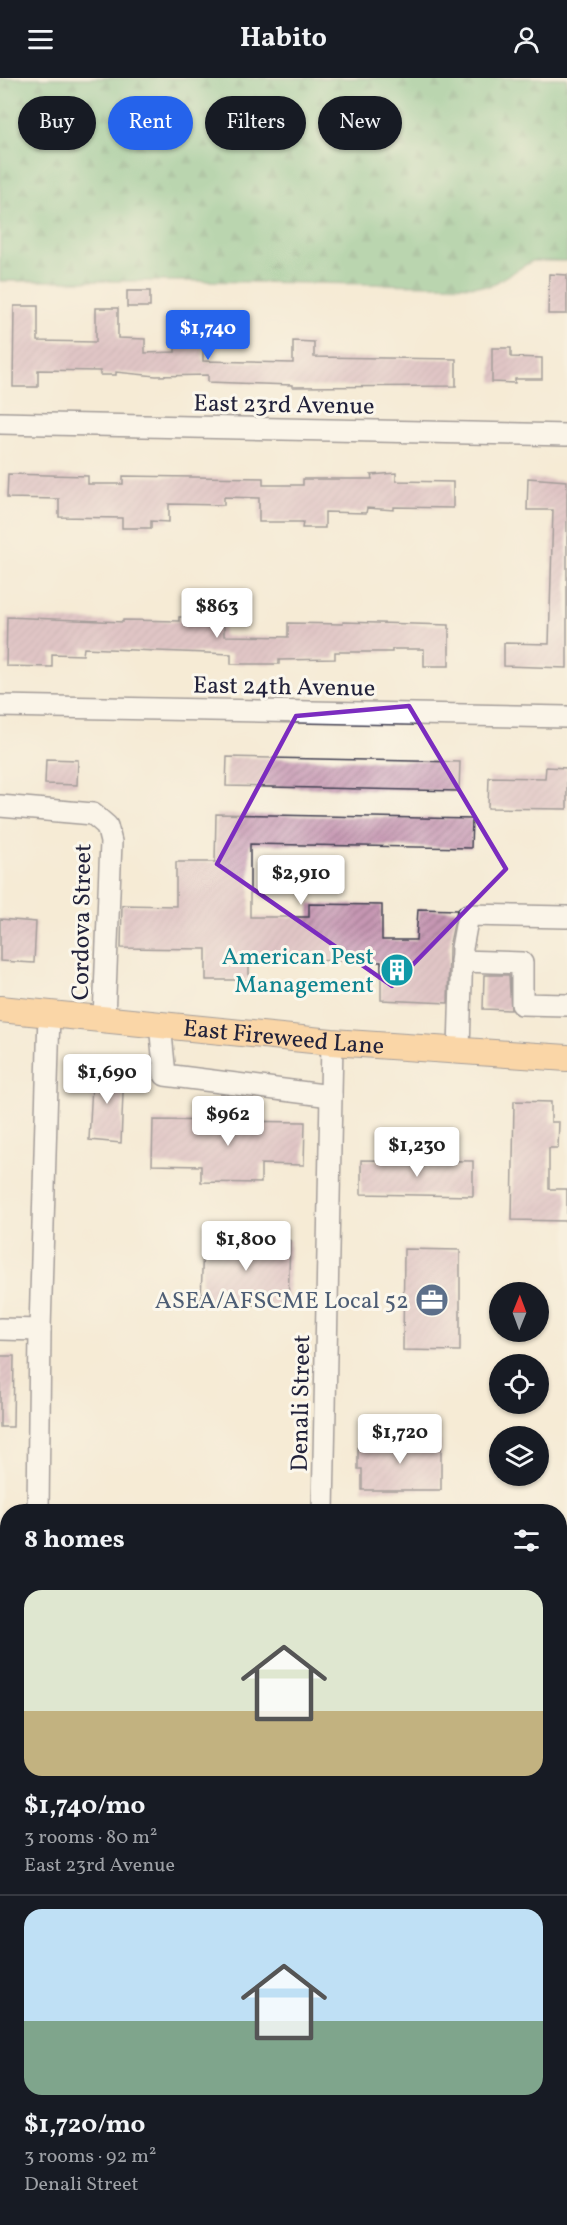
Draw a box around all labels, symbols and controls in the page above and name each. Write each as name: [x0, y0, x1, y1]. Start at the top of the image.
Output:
text: Habito: [240, 20, 327, 58]
icon: menu: [24, 23, 57, 56]
icon: person: [510, 23, 543, 56]
chip: Buy: [18, 96, 96, 150]
chip: Rent: [108, 96, 193, 150]
chip: Filters: [205, 96, 306, 150]
chip: New: [318, 96, 402, 150]
pin: $1,740: [159, 310, 257, 361]
text: $1,740: [180, 315, 236, 343]
street label: East 23rd Avenue: [193, 387, 375, 425]
pin: $863: [181, 588, 253, 639]
text: $863: [195, 593, 239, 621]
street label: East 24th Avenue: [192, 669, 375, 707]
street label: Cordova Street: [65, 843, 101, 1001]
pin: $2,910: [252, 855, 350, 906]
text: $2,910: [272, 860, 330, 888]
place label: American Pest Management: [222, 941, 374, 1003]
building icon: American Pest Management: [379, 952, 415, 988]
street label: East Fireweed Lane: [181, 1012, 385, 1065]
pin: $1,690: [58, 1054, 156, 1105]
text: $1,690: [77, 1059, 137, 1087]
pin: $962: [192, 1096, 264, 1147]
text: $962: [206, 1101, 250, 1129]
pin: $1,230: [368, 1127, 466, 1178]
text: $1,230: [388, 1132, 446, 1160]
pin: $1,800: [197, 1221, 295, 1272]
text: $1,800: [216, 1226, 276, 1254]
office icon: ASEA/AFSCME Local 52: [414, 1282, 450, 1318]
north arrow: [489, 1282, 549, 1342]
map controls: [489, 1282, 549, 1486]
place label: ASEA/AFSCME Local 52: [155, 1285, 409, 1319]
street label: Denali Street: [284, 1334, 320, 1472]
button: locate: [489, 1354, 549, 1414]
pin: $1,720: [351, 1414, 449, 1465]
text: $1,720: [372, 1419, 428, 1447]
button: layers: [489, 1426, 549, 1486]
text: 8 homes: [24, 1522, 125, 1558]
icon: filters: [510, 1524, 543, 1557]
icon: home: [230, 1629, 338, 1737]
text: $1,740/mo: [24, 1788, 145, 1824]
text: 3 rooms · 80 m²: [24, 1824, 157, 1852]
text: East 23rd Avenue: [24, 1852, 175, 1880]
icon: home: [230, 1948, 338, 2056]
text: $1,720/mo: [24, 2107, 145, 2143]
text: 3 rooms · 92 m²: [24, 2143, 156, 2171]
text: Denali Street: [24, 2171, 138, 2199]

